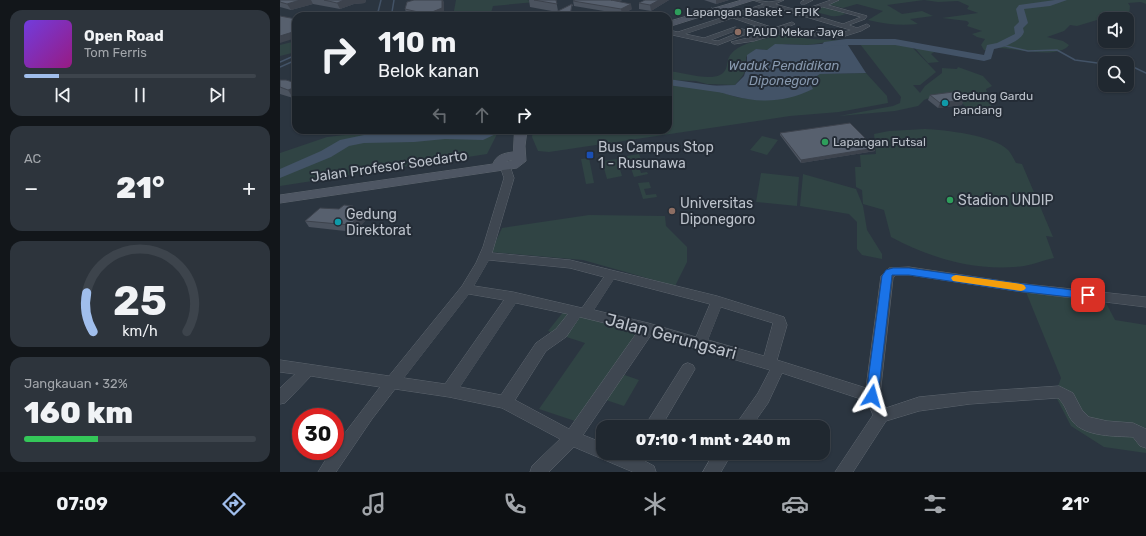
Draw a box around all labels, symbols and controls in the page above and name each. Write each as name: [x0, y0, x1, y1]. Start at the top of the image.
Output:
place label: Lapangan Basket - FPIK: [686, 5, 820, 19]
marker: Lapangan Basket - FPIK: [673, 7, 683, 17]
map controls: [1098, 12, 1134, 92]
button: sound: [1098, 12, 1134, 48]
place label: PAUD Mekar Jaya: [746, 25, 844, 39]
text: 110 m: [378, 26, 456, 59]
text: Open Road: [84, 27, 164, 45]
marker: PAUD Mekar Jaya: [733, 27, 743, 37]
icon: right: [312, 28, 364, 80]
text: Tom Ferris: [84, 45, 147, 60]
button: search: [1098, 56, 1134, 92]
water label: Waduk Pendidikan Diponegoro: [729, 58, 840, 89]
text: Belok kanan: [378, 60, 479, 82]
icon: previous: [52, 84, 74, 106]
icon: pause: [129, 84, 151, 106]
icon: next: [206, 84, 228, 106]
place label: Gedung Gardu pandang: [953, 89, 1033, 117]
marker: Gedung Gardu pandang: [940, 98, 950, 108]
icon: left: [429, 104, 451, 126]
icon: ahead: [471, 104, 493, 126]
icon: right: [513, 104, 535, 126]
place label: Lapangan Futsal: [833, 135, 926, 149]
marker: Lapangan Futsal: [820, 137, 830, 147]
place label: Bus Campus Stop 1 - Rusunawa: [598, 139, 714, 172]
street label: Jalan Profesor Soedarto: [310, 147, 468, 186]
marker: Bus Campus Stop 1 - Rusunawa: [585, 150, 595, 160]
text: AC: [24, 151, 41, 166]
text: 21°: [116, 170, 165, 206]
text: −: [24, 175, 38, 202]
text: +: [242, 175, 256, 202]
place label: Stadion UNDIP: [958, 192, 1054, 209]
place label: Universitas Diponegoro: [680, 195, 755, 228]
marker: Stadion UNDIP: [945, 195, 955, 205]
place label: Gedung Direktorat: [346, 206, 412, 239]
marker: Universitas Diponegoro: [667, 206, 677, 216]
marker: Gedung Direktorat: [333, 217, 343, 227]
text: 25: [113, 276, 167, 325]
pin: [1071, 278, 1105, 312]
icon: arrive: [1077, 284, 1099, 306]
street label: Jalan Gerungsari: [603, 309, 739, 363]
text: km/h: [122, 322, 158, 339]
position arrow: [851, 375, 893, 417]
text: Jangkauan · 32%: [24, 376, 128, 391]
text: 160 km: [24, 395, 133, 431]
speed limit sign: 30: [292, 408, 344, 460]
text: 07:10 · 1 mnt · 240 m: [636, 431, 790, 449]
icon: directions: [220, 490, 248, 518]
icon: music: [360, 490, 388, 518]
icon: phone: [501, 490, 529, 518]
icon: climate: [641, 490, 669, 518]
icon: car: [781, 490, 809, 518]
icon: filters: [921, 490, 949, 518]
text: 07:09: [56, 493, 108, 515]
text: 21°: [1062, 493, 1090, 515]

